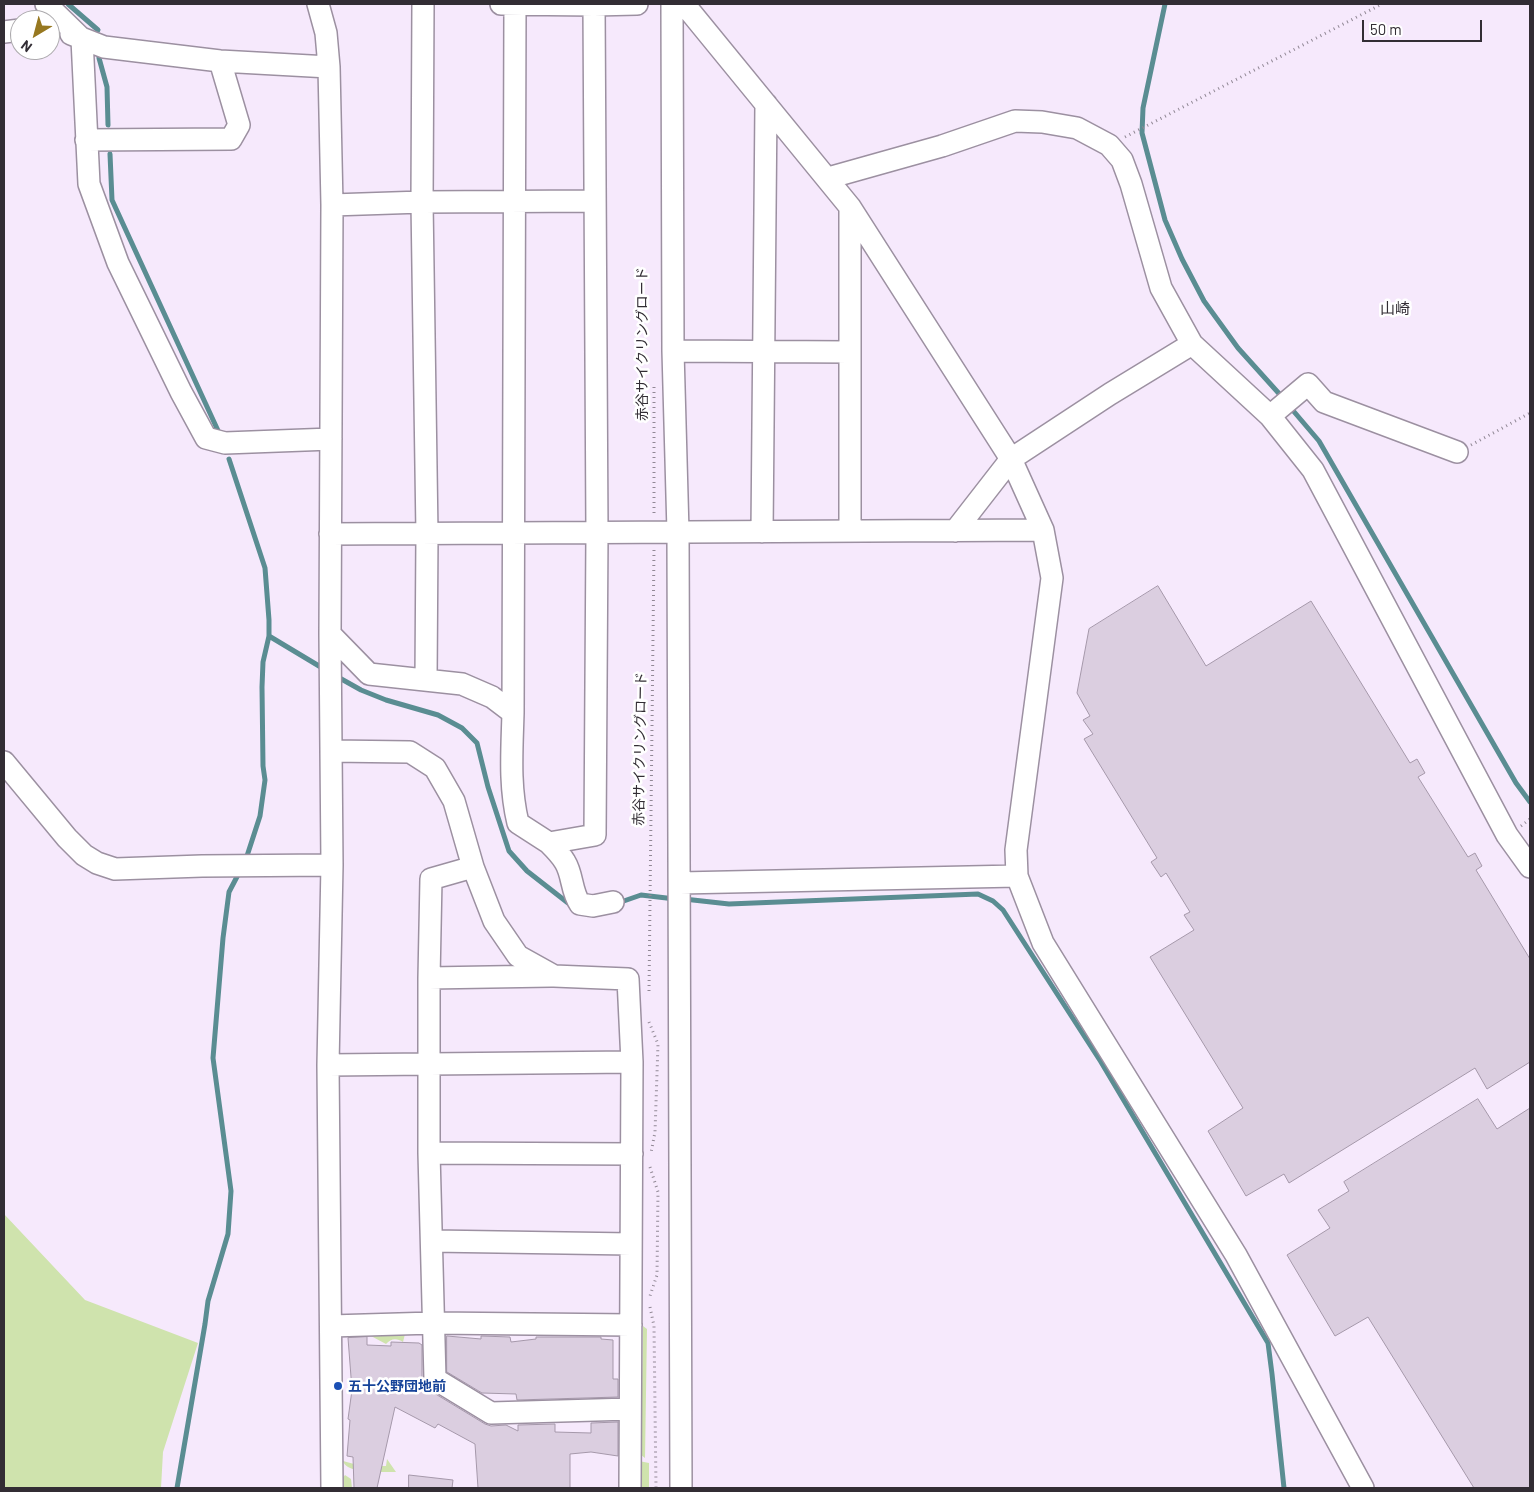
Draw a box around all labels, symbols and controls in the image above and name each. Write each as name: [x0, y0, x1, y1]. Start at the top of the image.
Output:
north arrow: [10, 10, 60, 60]
scale bar: [1364, 10, 1484, 42]
text: 50 m: [1370, 20, 1402, 38]
text: N: [17, 37, 35, 56]
street label: 赤谷サイクリングロード: [634, 267, 650, 421]
district label: 山崎: [1380, 300, 1410, 318]
street label: 赤谷サイクリングロード: [630, 672, 650, 826]
place label: 五十公野団地前: [348, 1378, 446, 1394]
marker: 五十公野団地前: [332, 1380, 344, 1392]

